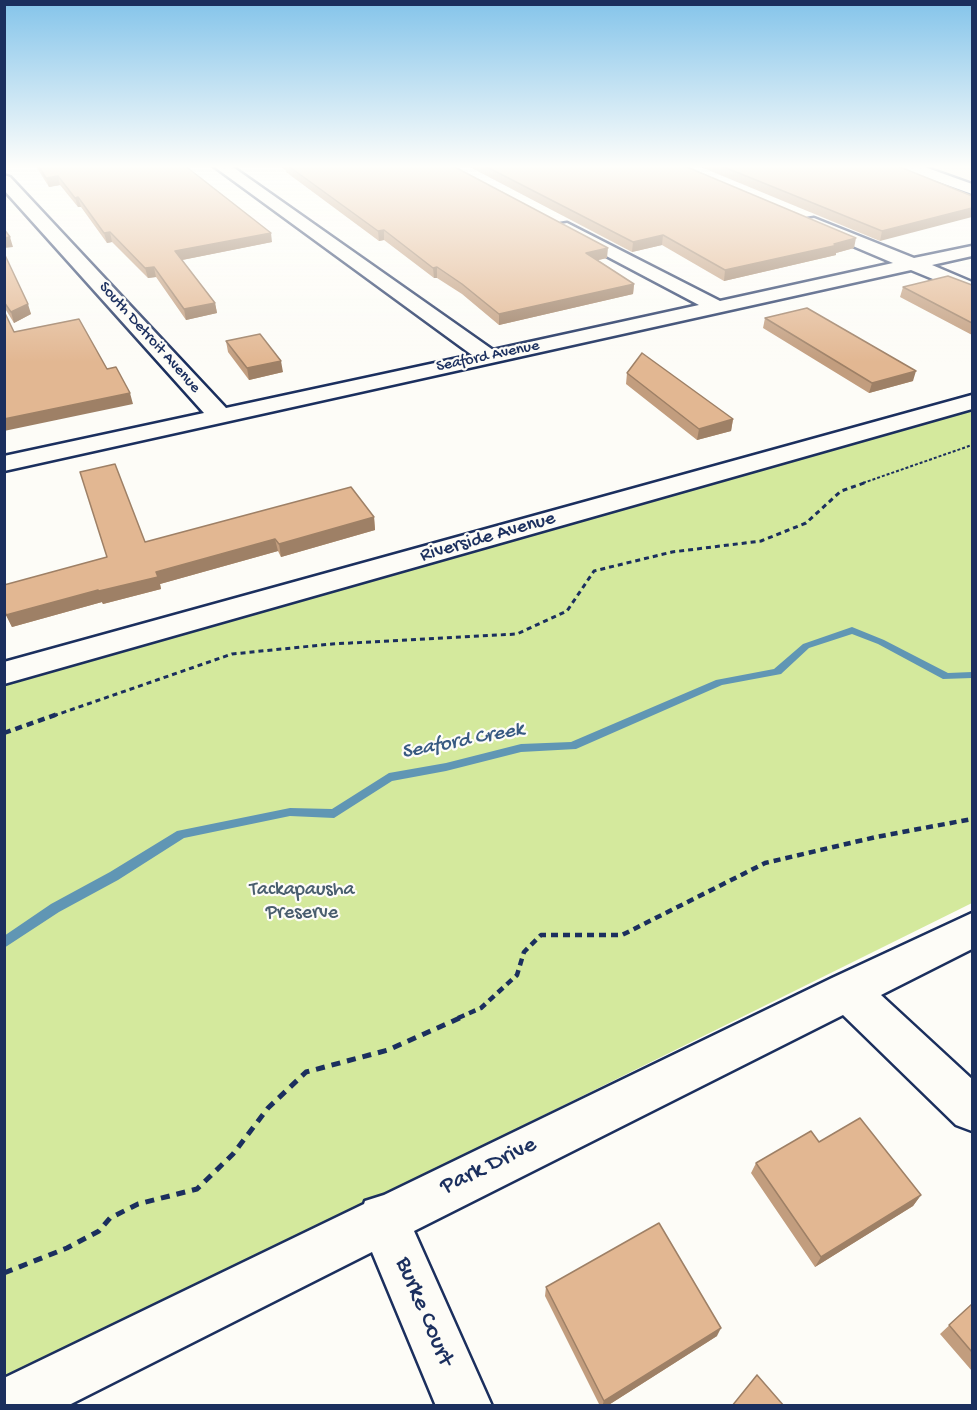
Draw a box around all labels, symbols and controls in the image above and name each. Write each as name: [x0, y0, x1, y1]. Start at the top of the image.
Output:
street label: South Detroit Avenue: [94, 278, 204, 398]
street label: Seaford Avenue: [435, 337, 541, 377]
street label: Riverside Avenue: [418, 507, 558, 569]
water label: Seaford Creek: [400, 718, 526, 766]
park label: Tackapausha Preserve: [249, 879, 355, 926]
street label: Park Drive: [436, 1131, 542, 1203]
street label: Burke Court: [387, 1253, 459, 1371]

